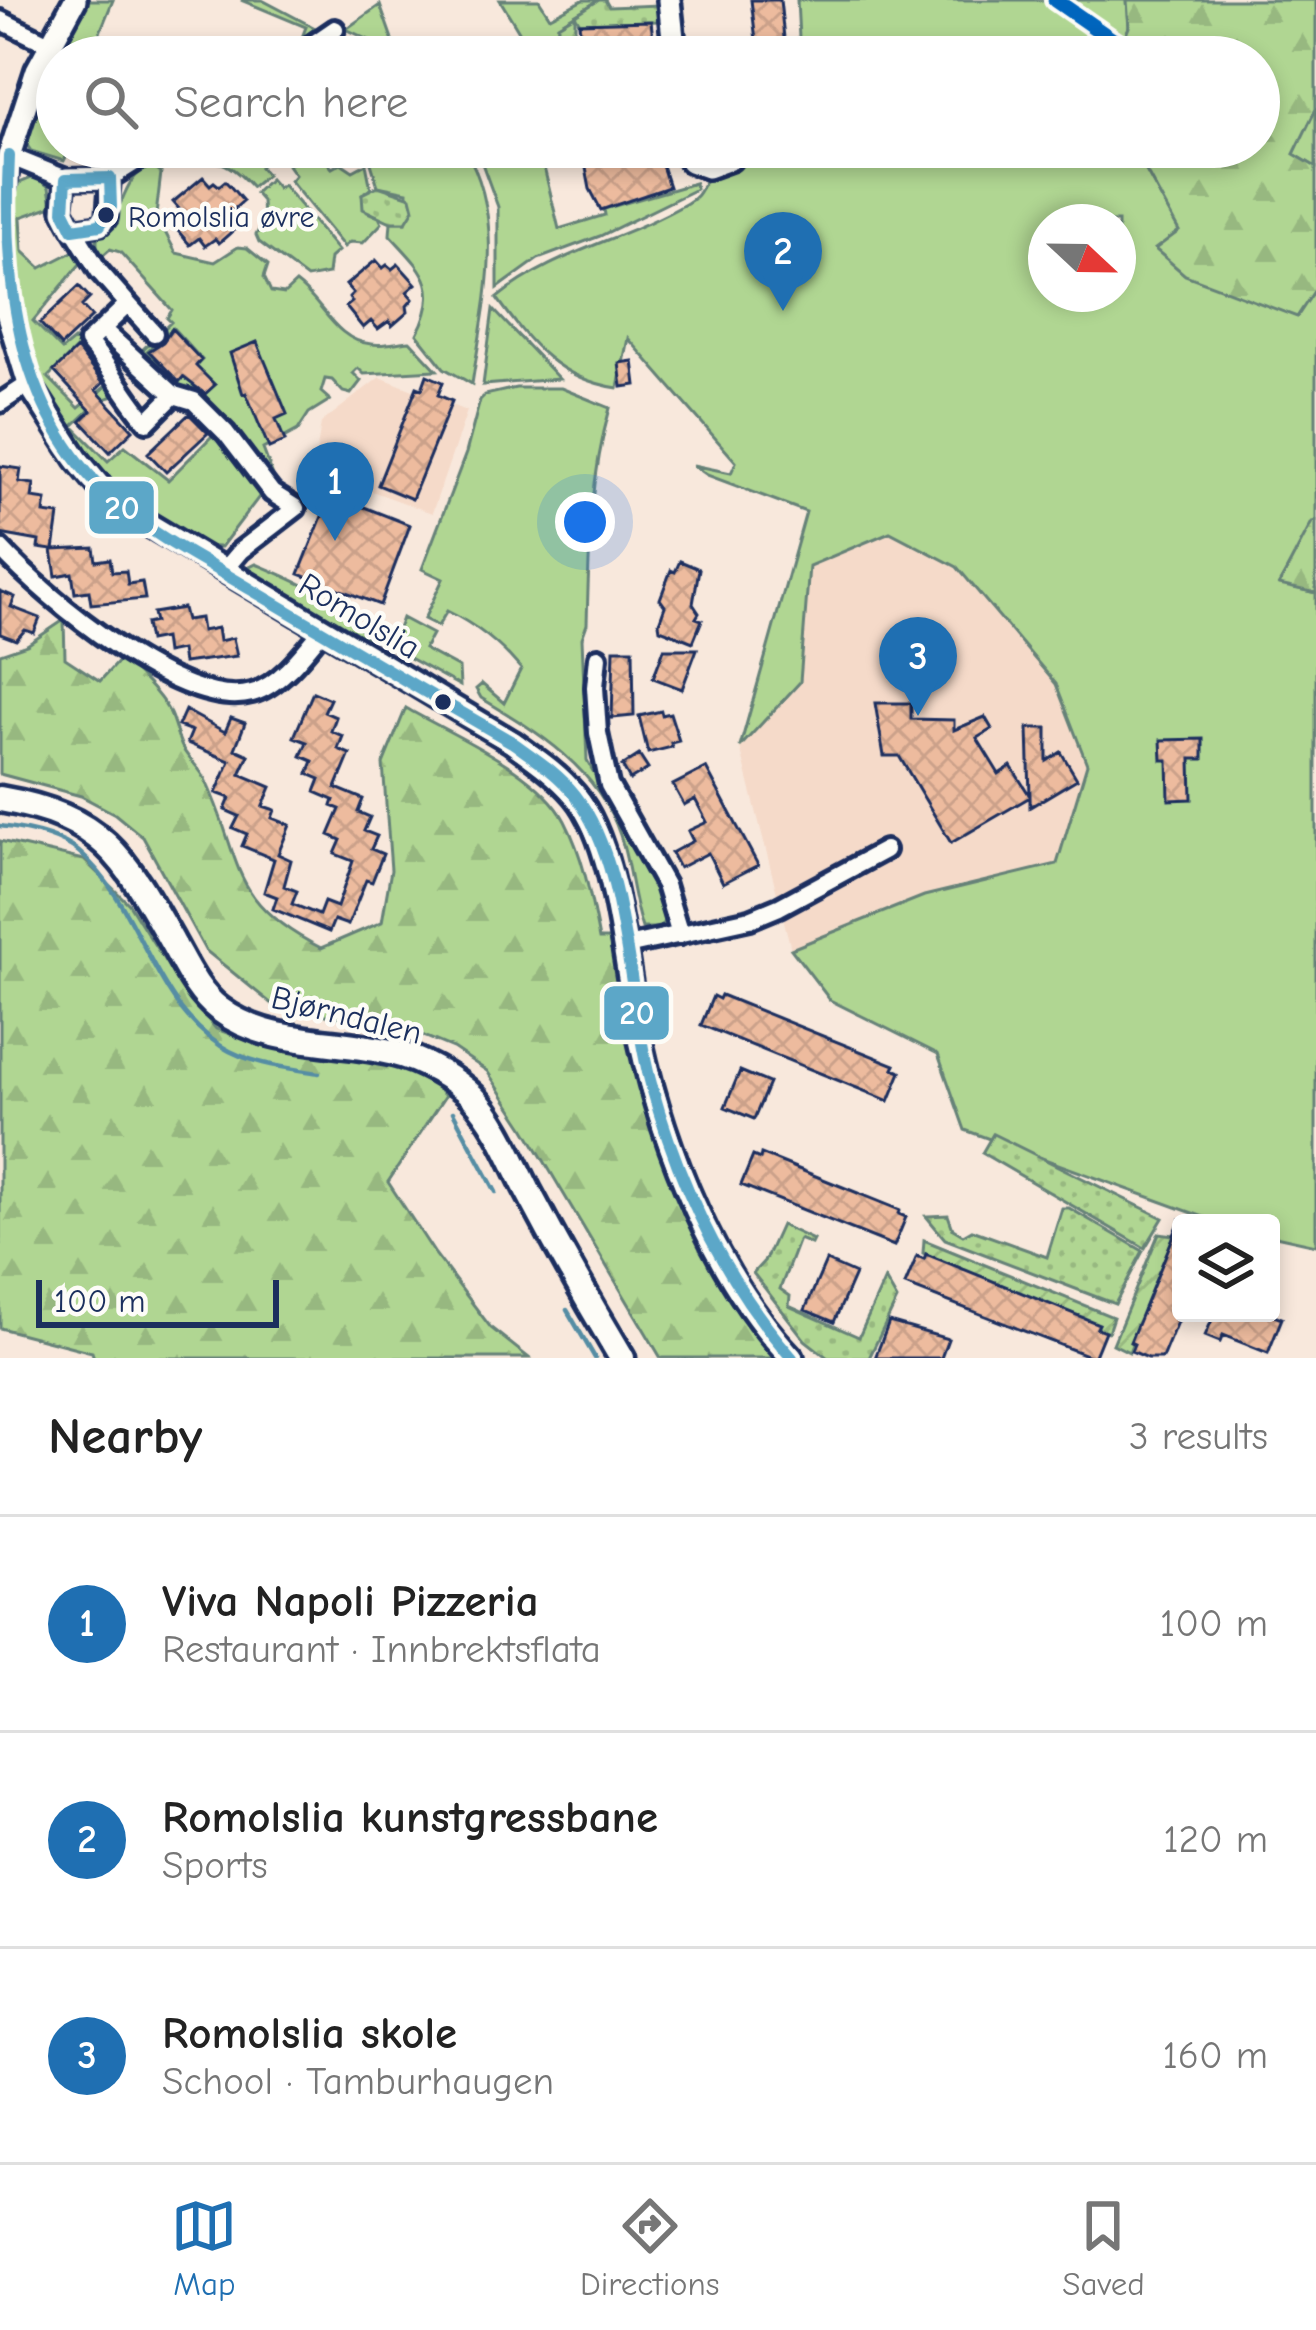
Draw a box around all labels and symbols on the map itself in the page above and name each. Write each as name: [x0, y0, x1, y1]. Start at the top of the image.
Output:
place label: Romolslia øvre: [128, 200, 314, 235]
marker: Romolslia øvre: [95, 204, 117, 226]
north arrow: [1028, 204, 1136, 312]
pin: 2: [744, 212, 822, 311]
pin: 1: [296, 442, 374, 541]
line badge: 20: [87, 479, 156, 536]
text: 20: [104, 489, 140, 527]
your location: [555, 492, 615, 552]
street label: Romolslia: [292, 565, 427, 667]
pin: 3: [879, 617, 957, 716]
unlabelled marker: [432, 691, 454, 713]
street label: Bjørndalen: [268, 978, 426, 1052]
line badge: 20: [602, 984, 671, 1042]
text: 20: [619, 994, 655, 1032]
scale bar: [36, 1274, 279, 1327]

